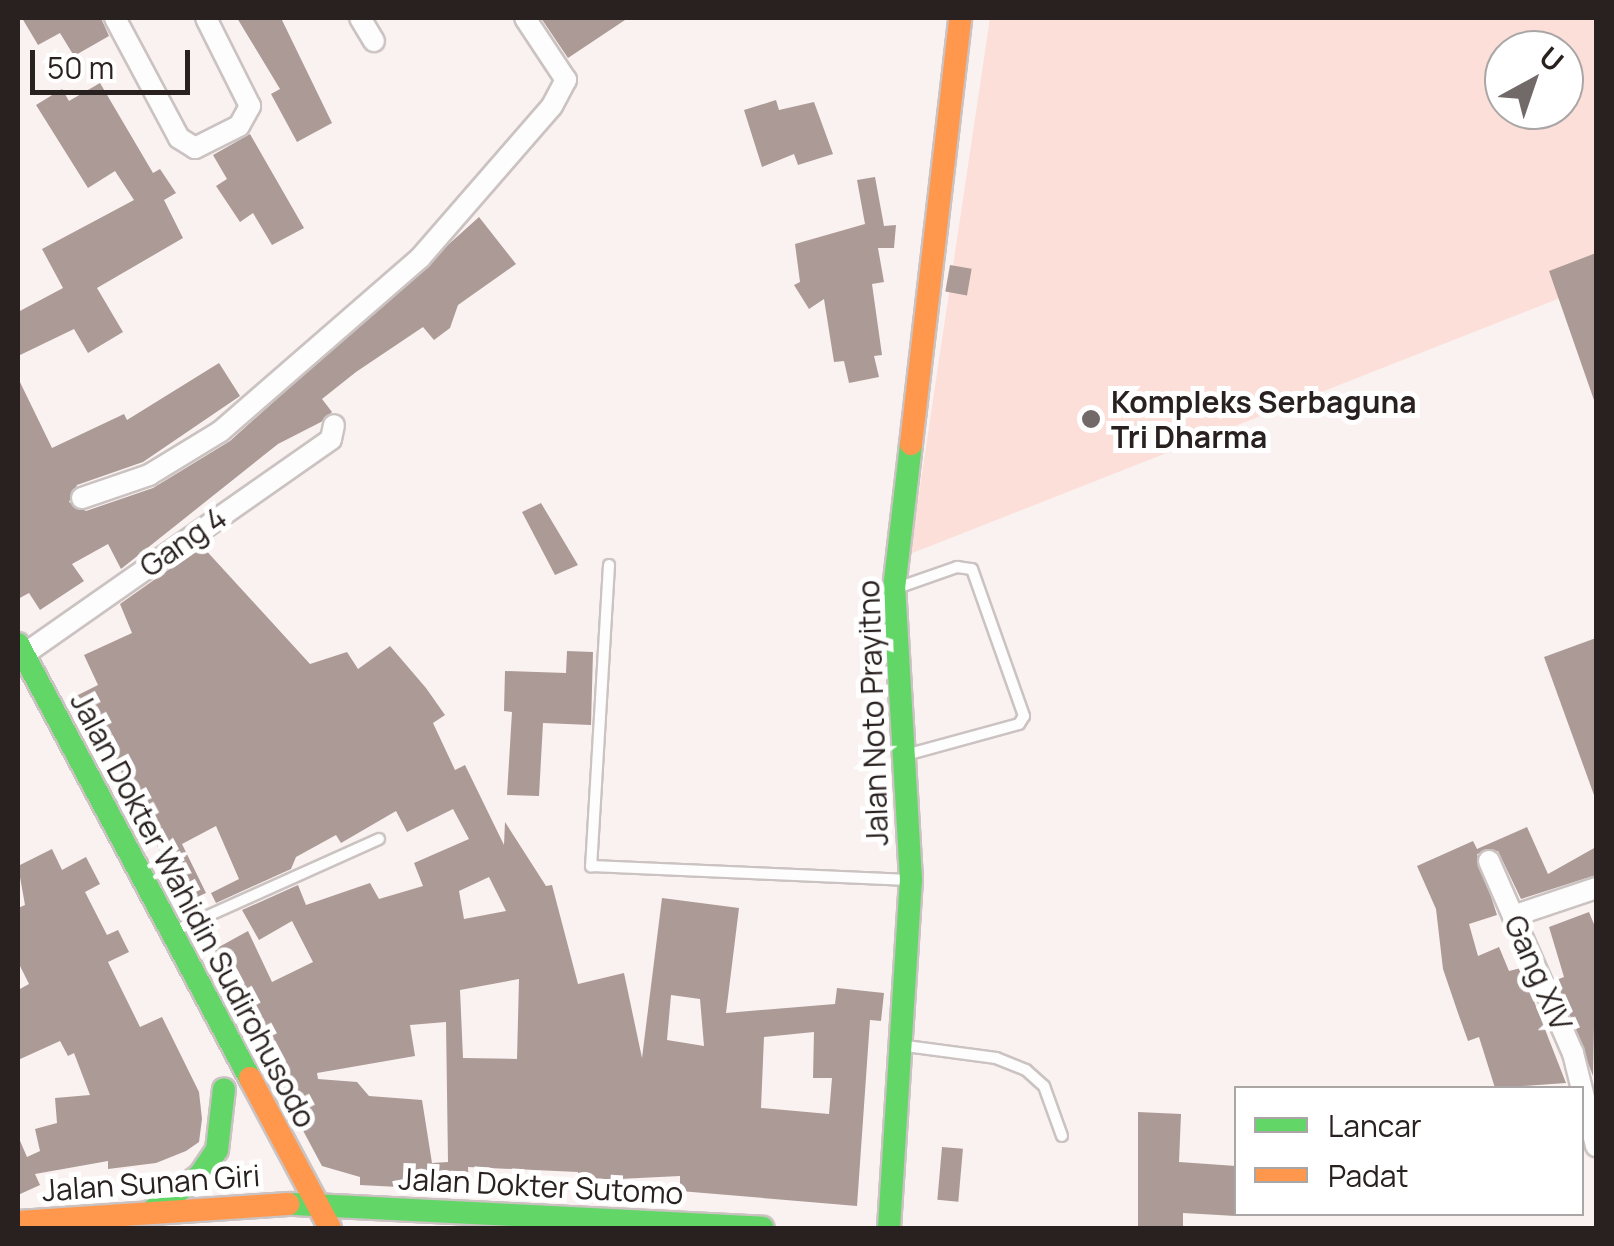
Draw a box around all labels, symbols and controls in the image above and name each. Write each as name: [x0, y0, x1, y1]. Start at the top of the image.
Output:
scale bar: [35, 30, 195, 92]
north arrow: [1484, 30, 1584, 130]
text: U: [1532, 38, 1572, 80]
text: 50 m: [47, 47, 114, 88]
place label: Kompleks Serbaguna Tri Dharma: [1111, 384, 1417, 454]
marker: Kompleks Serbaguna Tri Dharma: [1080, 408, 1102, 430]
street label: Gang 4: [133, 499, 233, 585]
street label: Jalan Noto Prayitno: [850, 579, 896, 847]
street label: Jalan Dokter Wahidin Sudirohusodo: [63, 686, 323, 1134]
street label: Gang XIV: [1497, 910, 1579, 1036]
legend: [1234, 1086, 1584, 1216]
text: Lancar: [1328, 1105, 1422, 1146]
text: Padat: [1328, 1155, 1409, 1196]
street label: Jalan Sunan Giri: [41, 1157, 261, 1209]
street label: Jalan Dokter Sutomo: [398, 1161, 684, 1211]

